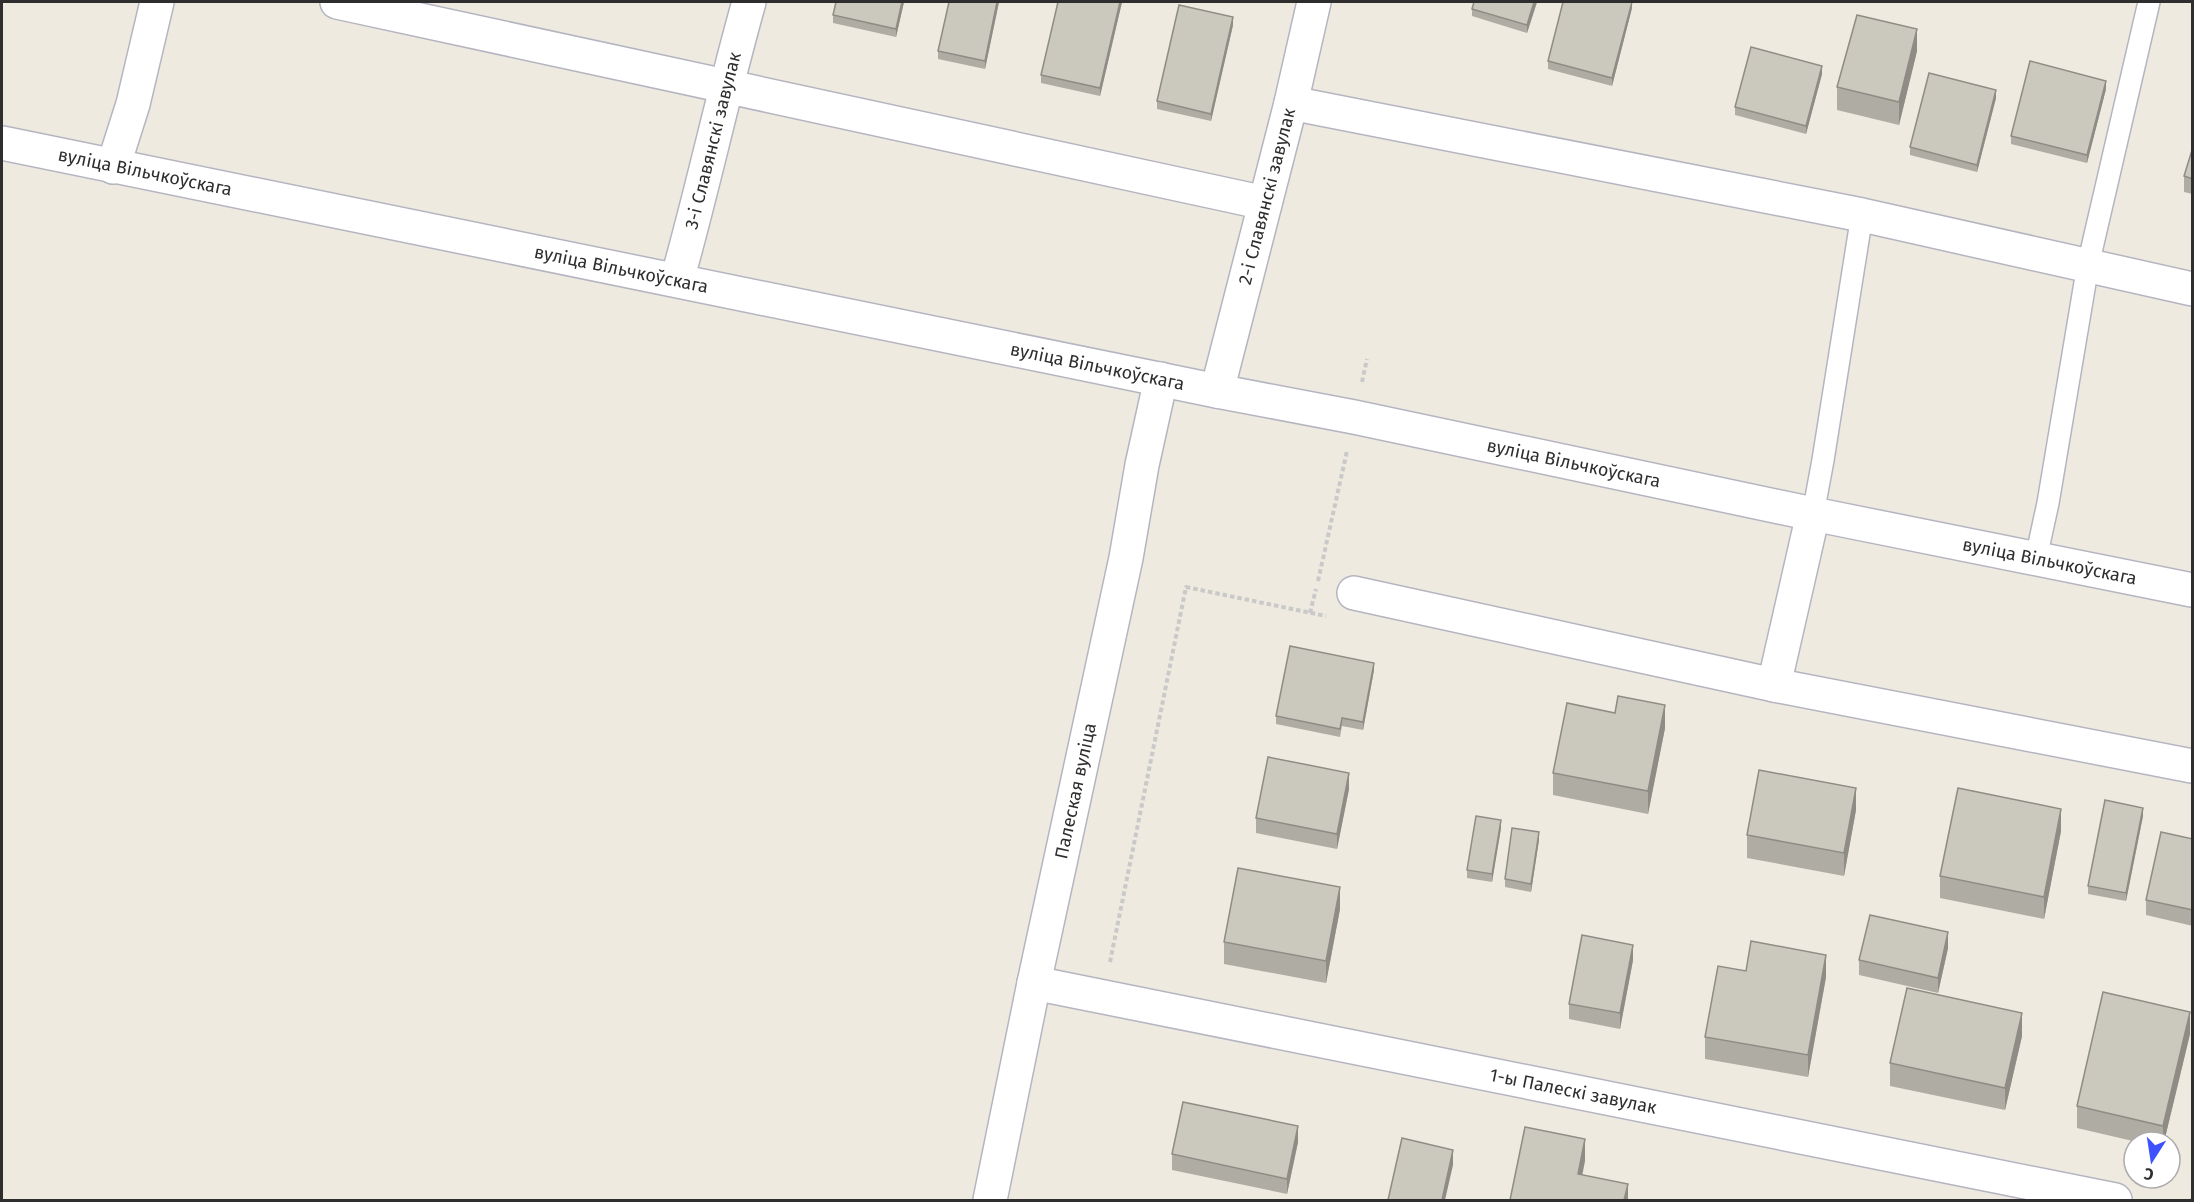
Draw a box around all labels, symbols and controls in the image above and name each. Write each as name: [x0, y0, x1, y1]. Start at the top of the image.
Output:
street label: 3-і Славянскі завулак: [680, 49, 746, 231]
street label: 2-і Славянскі завулак: [1234, 105, 1300, 287]
street label: вуліца Вільчкоўскага: [56, 144, 234, 201]
street label: вуліца Вільчкоўскага: [532, 241, 710, 298]
street label: вуліца Вільчкоўскага: [1008, 338, 1186, 395]
street label: вуліца Вільчкоўскага: [1485, 434, 1663, 493]
street label: вуліца Вільчкоўскага: [1961, 533, 2139, 590]
street label: Палеская вуліца: [1050, 721, 1101, 861]
street label: 1-ы Палескі завулак: [1488, 1064, 1659, 1119]
north arrow: [2122, 1130, 2182, 1190]
text: С: [2142, 1164, 2155, 1184]

